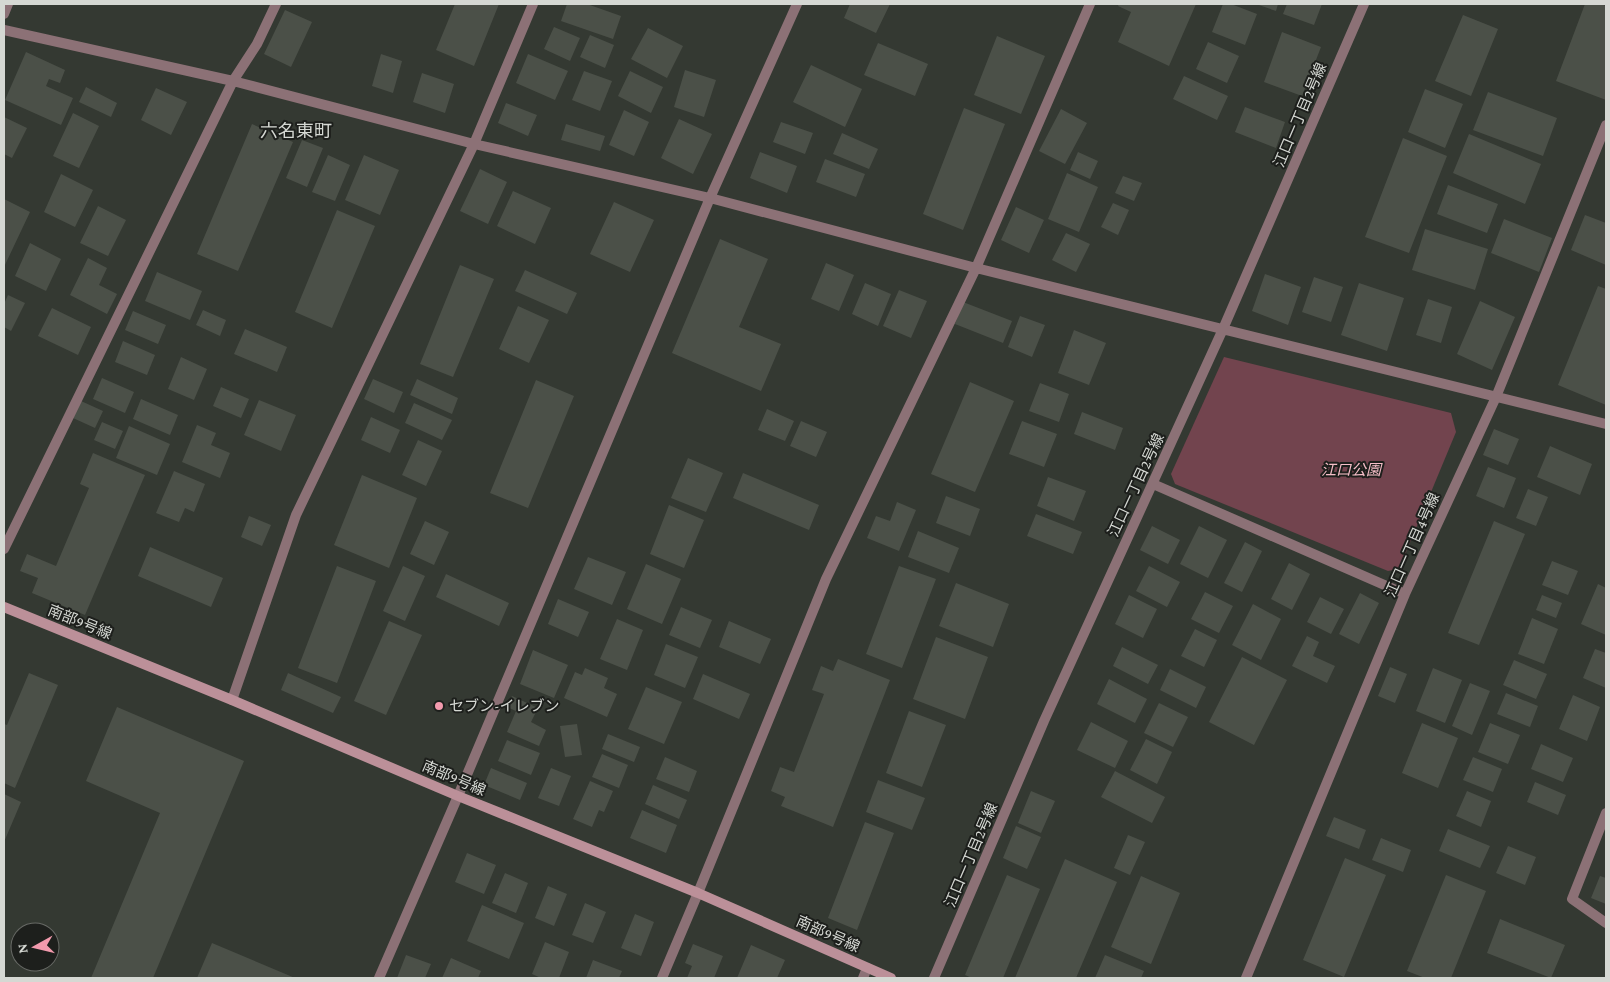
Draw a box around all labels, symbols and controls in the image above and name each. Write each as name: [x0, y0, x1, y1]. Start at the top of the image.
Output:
street label: 江口一丁目2号線: [1271, 60, 1329, 170]
district label: 六名東町: [260, 121, 332, 141]
street label: 江口一丁目2号線: [1105, 431, 1167, 539]
park label: 江口公園: [1321, 462, 1383, 478]
street label: 江口一丁目4号線: [1382, 490, 1442, 600]
street label: 南部9号線: [46, 602, 114, 642]
place label: セブン-イレブン: [449, 698, 559, 714]
marker: セブン-イレブン: [433, 700, 445, 712]
street label: 南部9号線: [420, 757, 488, 799]
street label: 江口一丁目2号線: [942, 800, 1000, 910]
street label: 南部9号線: [794, 913, 862, 955]
north arrow: [10, 922, 60, 972]
text: N: [13, 943, 31, 955]

